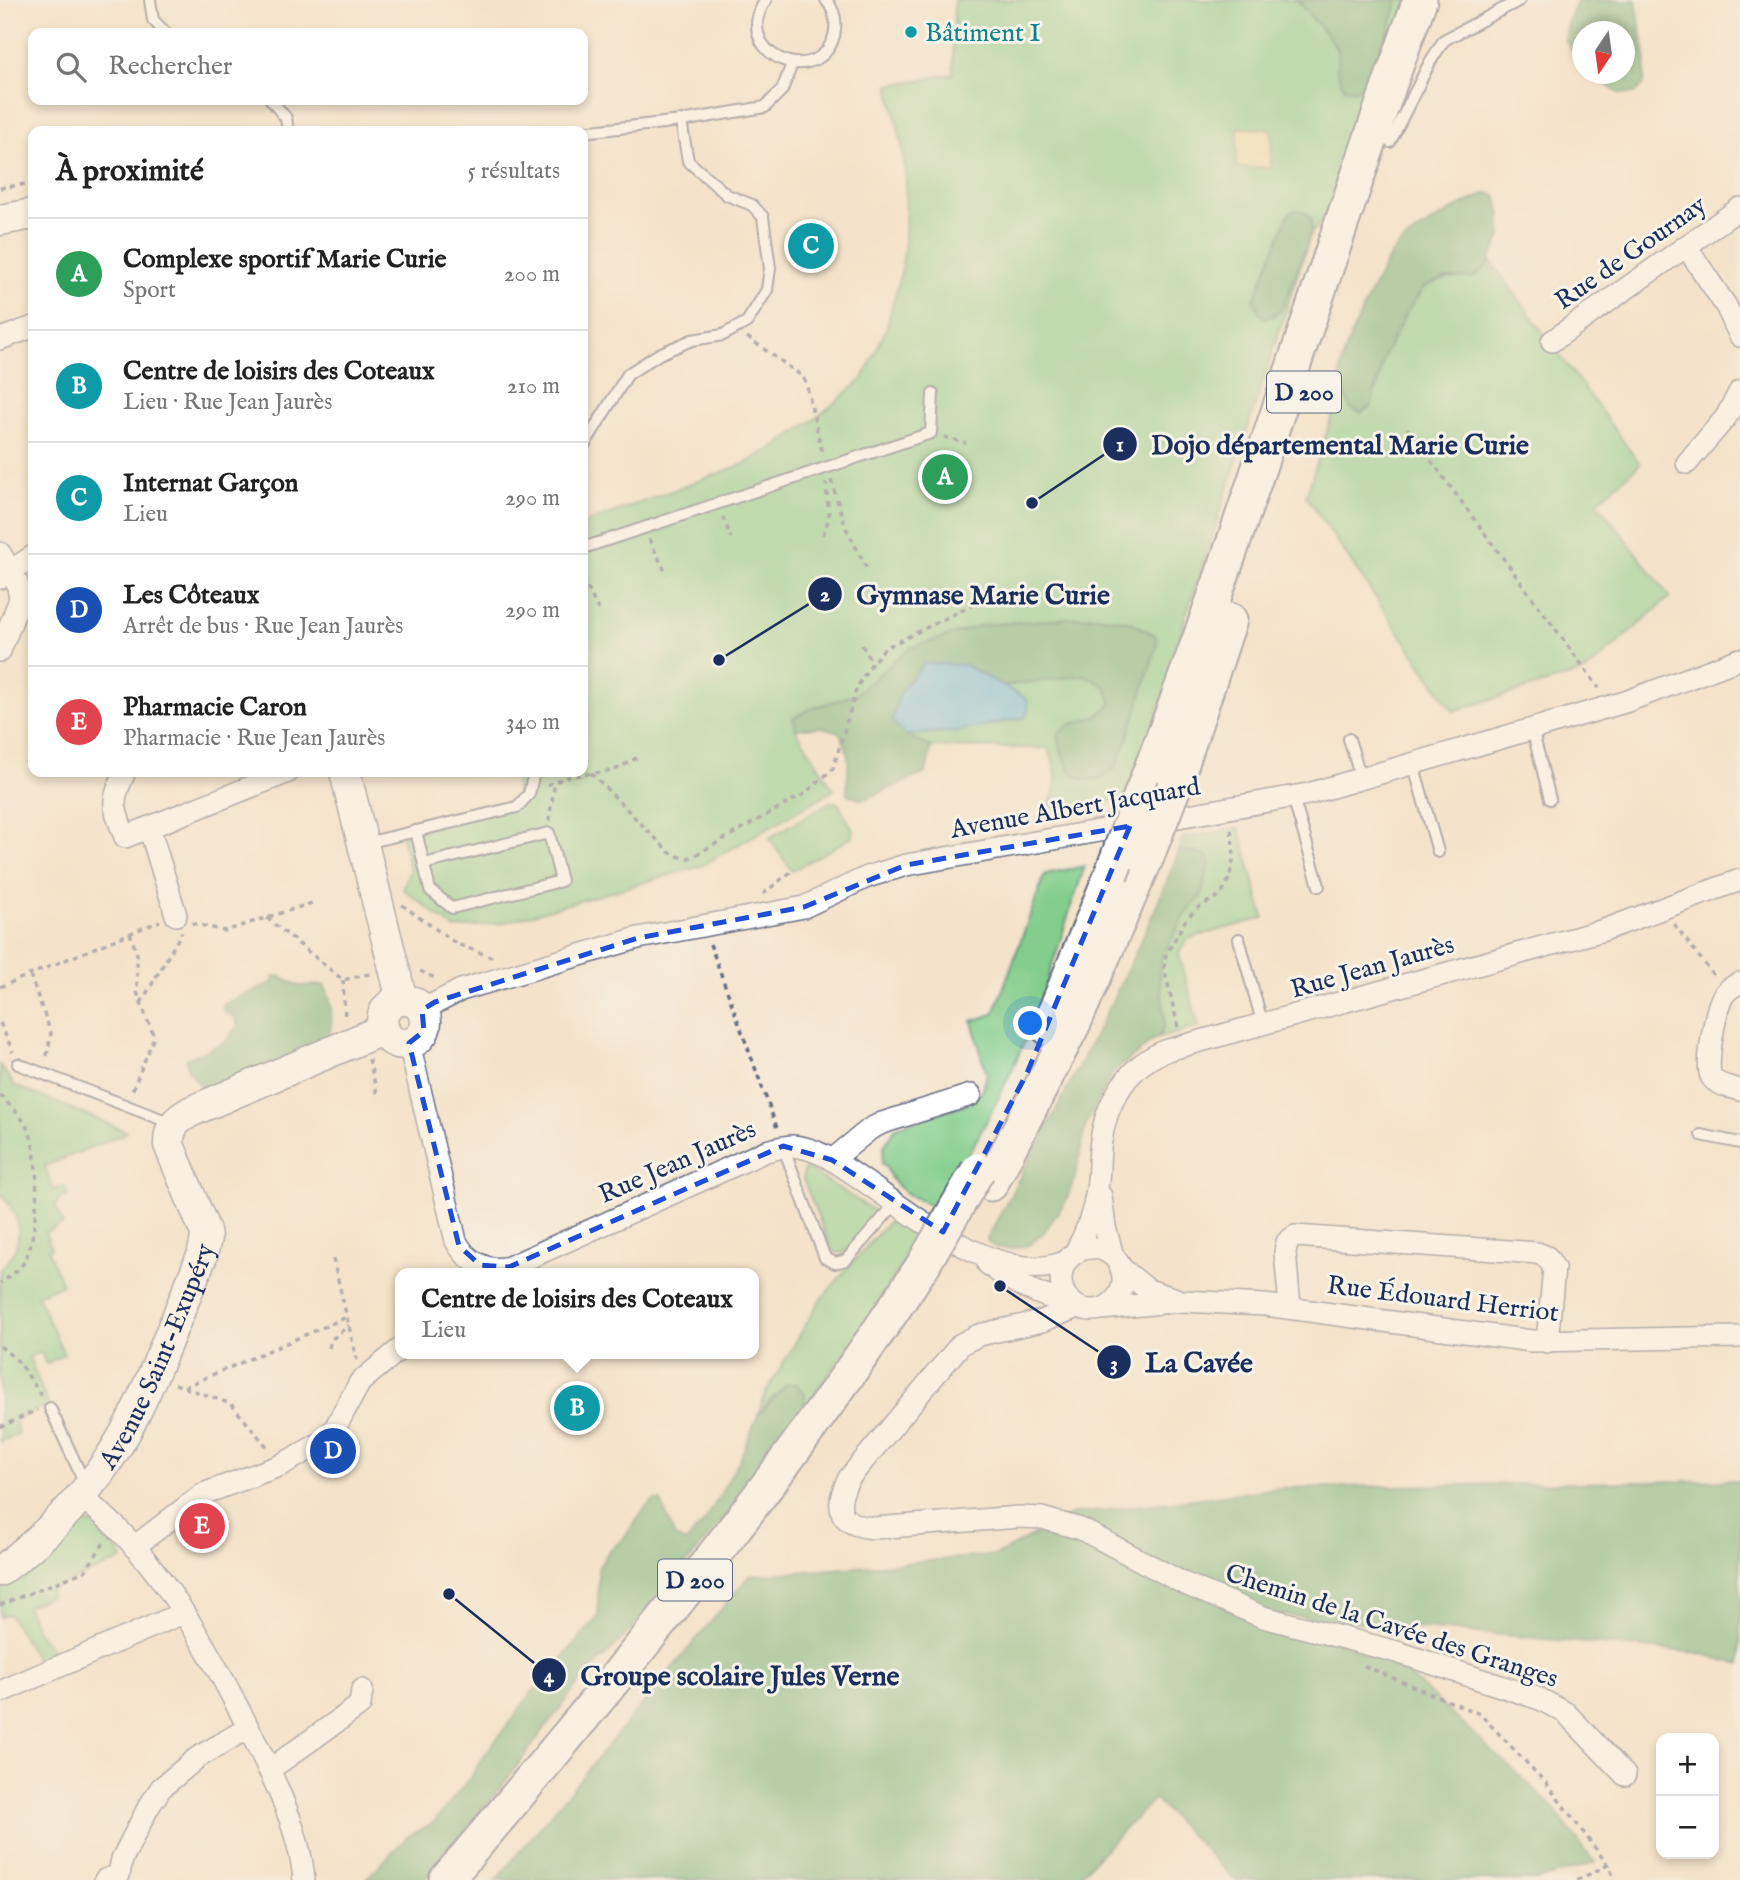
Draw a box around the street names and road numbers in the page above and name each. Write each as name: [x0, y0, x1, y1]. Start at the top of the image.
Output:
street label: Rue de Gournay: [1549, 189, 1713, 318]
road number: D 200: [1267, 372, 1341, 412]
street label: Avenue Albert Jacquard: [947, 770, 1203, 847]
street label: Rue Jean Jaurès: [1287, 928, 1458, 1007]
street label: Rue Jean Jaurès: [594, 1113, 761, 1212]
street label: Avenue Saint-Exupéry: [92, 1240, 222, 1477]
street label: Rue Édouard Herriot: [1325, 1269, 1561, 1330]
street label: Chemin de la Cavée des Granges: [1221, 1557, 1562, 1696]
road number: D 200: [658, 1560, 732, 1600]

